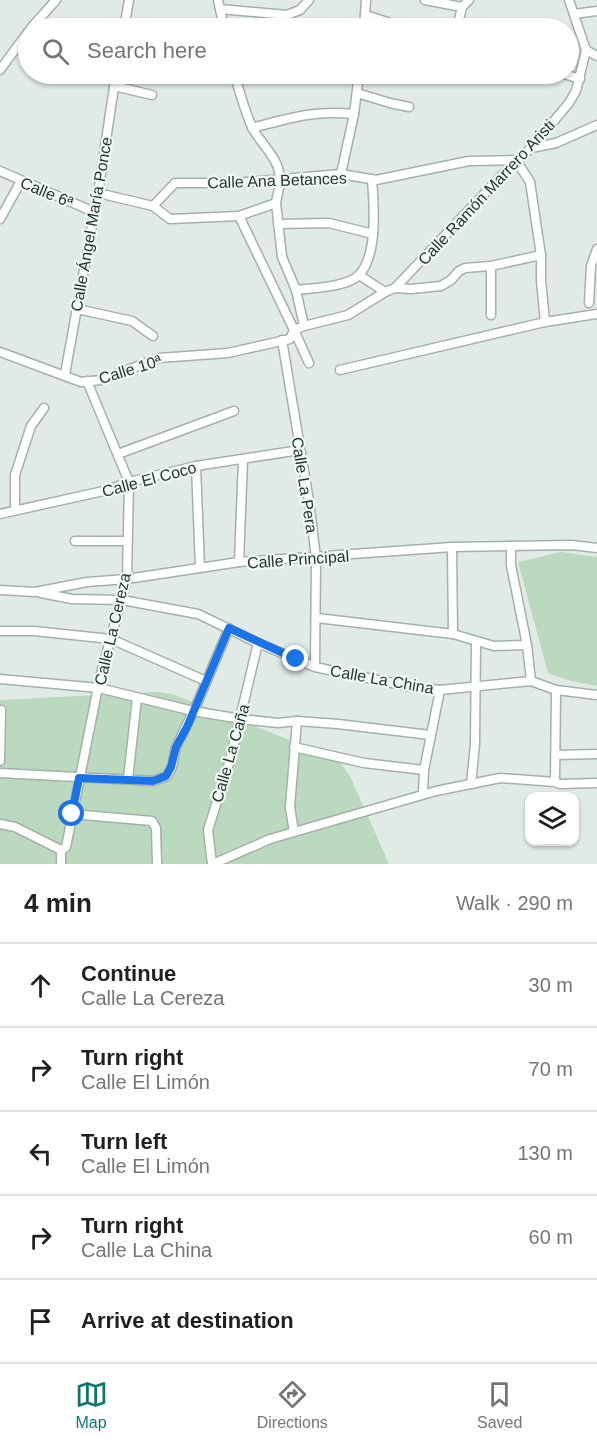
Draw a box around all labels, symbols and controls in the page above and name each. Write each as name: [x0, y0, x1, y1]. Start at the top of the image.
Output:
search box: [18, 18, 579, 84]
icon: search: [39, 35, 72, 68]
text: Search here: [87, 38, 207, 63]
street label: Calle Ramón Marrero Aristi: [415, 116, 558, 268]
street label: Calle Ángel María Ponce: [67, 135, 115, 313]
street label: Calle Ana Betances: [207, 170, 347, 191]
street label: Calle 6ª: [18, 174, 76, 211]
street label: Calle 10ª: [97, 352, 164, 387]
street label: Calle La Pera: [289, 436, 320, 534]
street label: Calle El Coco: [100, 459, 198, 500]
street label: Calle Principal: [246, 547, 350, 572]
street label: Calle La Cereza: [91, 571, 134, 687]
route end: [282, 645, 308, 671]
street label: Calle La China: [329, 662, 435, 697]
street label: Calle La Caña: [208, 702, 253, 804]
map controls: [525, 792, 579, 846]
button: layers: [525, 792, 579, 846]
route start: [58, 800, 84, 826]
text: 4 min: [24, 888, 92, 918]
text: Walk · 290 m: [456, 892, 573, 914]
text: Continue: [81, 961, 176, 986]
icon: ahead: [24, 969, 57, 1002]
text: 30 m: [529, 974, 573, 996]
text: Calle La Cereza: [81, 987, 224, 1009]
text: Turn right: [81, 1045, 183, 1070]
icon: right: [24, 1053, 57, 1086]
text: 70 m: [529, 1058, 573, 1080]
text: Calle El Limón: [81, 1071, 210, 1093]
text: Turn left: [81, 1129, 167, 1154]
icon: left: [24, 1137, 57, 1170]
text: 130 m: [517, 1142, 573, 1164]
text: Calle El Limón: [81, 1155, 210, 1177]
text: Turn right: [81, 1213, 183, 1238]
icon: right: [24, 1221, 57, 1254]
text: 60 m: [529, 1226, 573, 1248]
text: Calle La China: [81, 1239, 212, 1261]
icon: arrive: [24, 1305, 57, 1338]
text: Arrive at destination: [81, 1308, 294, 1333]
tab: Map: [75, 1378, 108, 1432]
tab: Directions: [257, 1378, 328, 1432]
tab: Saved: [477, 1378, 522, 1432]

